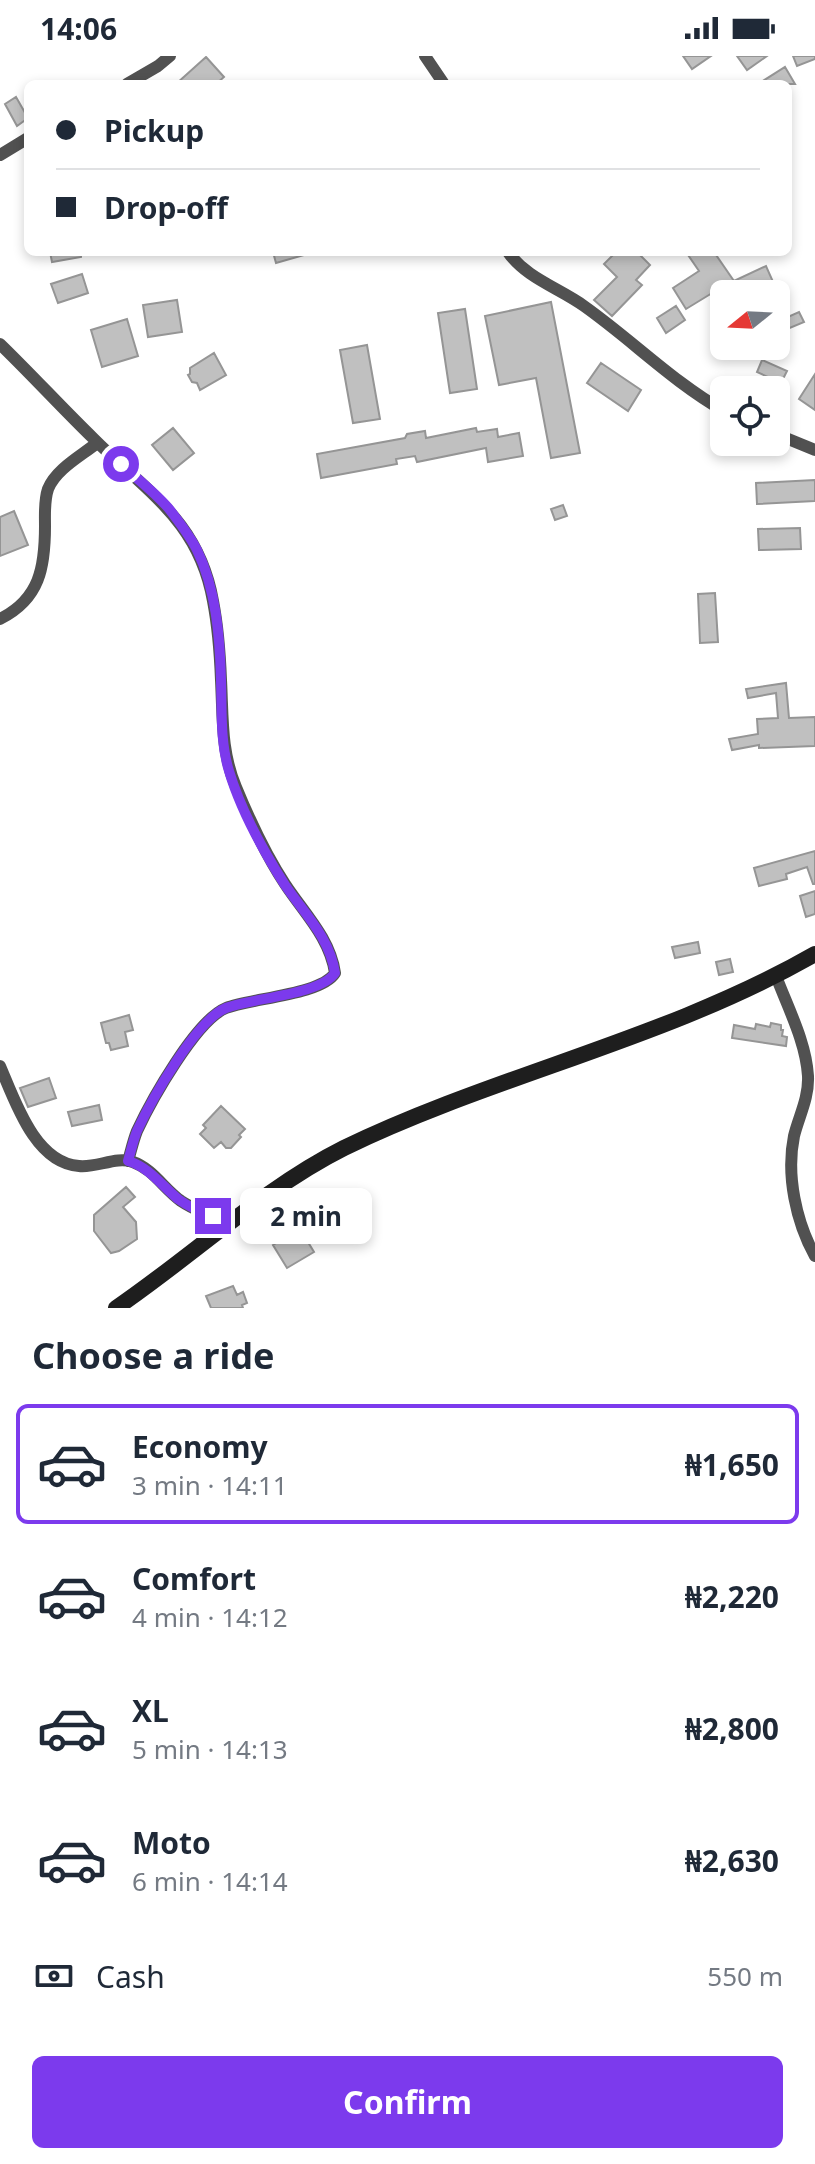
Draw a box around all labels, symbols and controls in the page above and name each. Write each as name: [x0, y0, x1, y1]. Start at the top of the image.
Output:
text: 14:06: [40, 8, 117, 49]
text: Pickup: [104, 110, 204, 151]
text: Drop-off: [104, 187, 228, 228]
north arrow: [710, 280, 790, 360]
map controls: [710, 280, 790, 456]
button: locate: [710, 376, 790, 456]
route start: [103, 446, 139, 482]
callout: 2 min: [241, 1188, 373, 1244]
route end: [195, 1198, 231, 1234]
text: 2 min: [270, 1198, 342, 1234]
text: Choose a ride: [32, 1331, 274, 1380]
text: Economy: [132, 1426, 268, 1467]
icon: car: [36, 1428, 108, 1500]
text: ₦1,650: [685, 1444, 779, 1485]
text: 3 min · 14:11: [132, 1467, 288, 1503]
text: Comfort: [132, 1558, 256, 1599]
icon: car: [36, 1560, 108, 1632]
text: ₦2,220: [685, 1576, 779, 1617]
text: 4 min · 14:12: [132, 1599, 288, 1635]
text: XL: [132, 1690, 169, 1731]
icon: car: [36, 1692, 108, 1764]
text: ₦2,800: [685, 1708, 779, 1749]
text: 5 min · 14:13: [132, 1731, 288, 1767]
text: Moto: [132, 1822, 211, 1863]
icon: car: [36, 1824, 108, 1896]
text: ₦2,630: [685, 1840, 779, 1881]
text: 6 min · 14:14: [132, 1863, 288, 1899]
icon: cash: [32, 1954, 76, 1998]
text: Cash: [96, 1956, 165, 1997]
text: 550 m: [707, 1958, 783, 1994]
button: Confirm: [32, 2056, 783, 2148]

